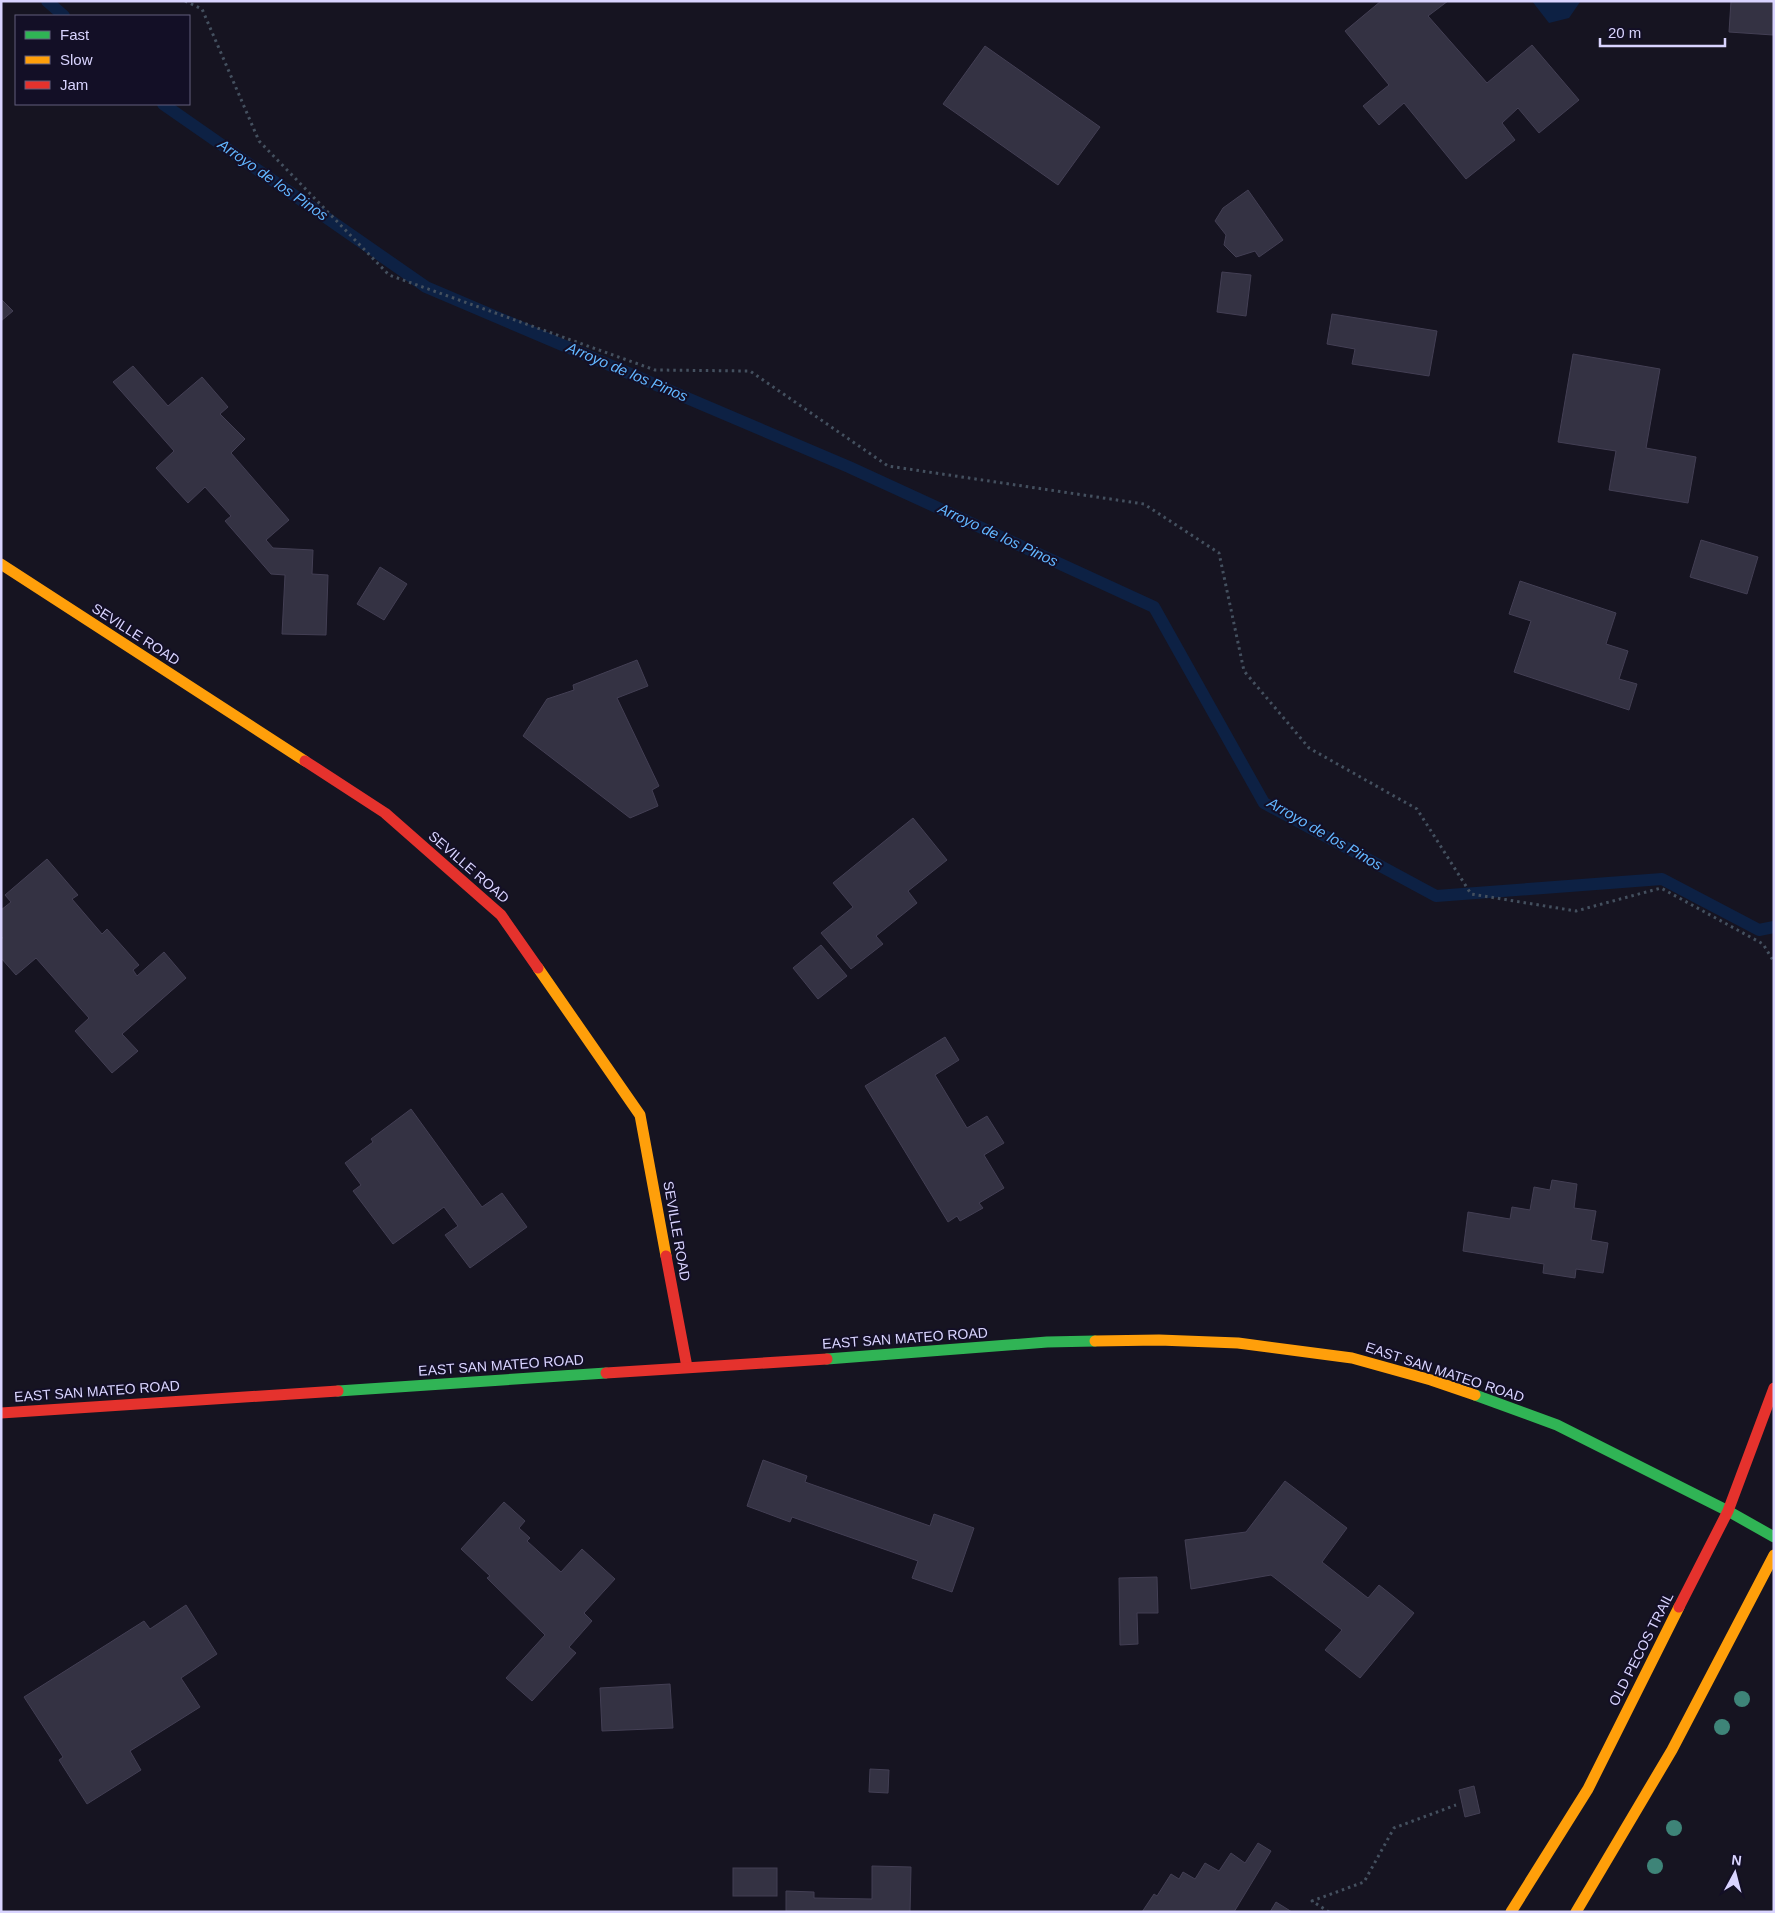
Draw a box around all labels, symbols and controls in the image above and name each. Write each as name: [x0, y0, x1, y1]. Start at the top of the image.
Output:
legend: [15, 15, 190, 105]
scale bar: [1600, 15, 1725, 47]
text: 20 m: [1608, 24, 1641, 41]
text: Fast: [60, 26, 90, 43]
text: Slow: [60, 51, 93, 68]
text: Jam: [60, 76, 88, 93]
water label: Arroyo de los Pinos: [214, 135, 332, 224]
water label: Arroyo de los Pinos: [563, 338, 691, 405]
water label: Arroyo de los Pinos: [935, 499, 1061, 570]
street label: SEVILLE ROAD: [89, 600, 183, 668]
water label: Arroyo de los Pinos: [1264, 793, 1386, 874]
street label: SEVILLE ROAD: [426, 828, 512, 906]
street label: SEVILLE ROAD: [660, 1180, 694, 1282]
street label: EAST SAN MATEO ROAD: [822, 1324, 988, 1352]
street label: EAST SAN MATEO ROAD: [1364, 1339, 1526, 1405]
street label: EAST SAN MATEO ROAD: [418, 1351, 584, 1379]
street label: EAST SAN MATEO ROAD: [14, 1377, 180, 1405]
street label: OLD PECOS TRAIL: [1605, 1589, 1677, 1708]
north arrow: [1710, 1848, 1760, 1898]
text: N: [1731, 1852, 1743, 1869]

